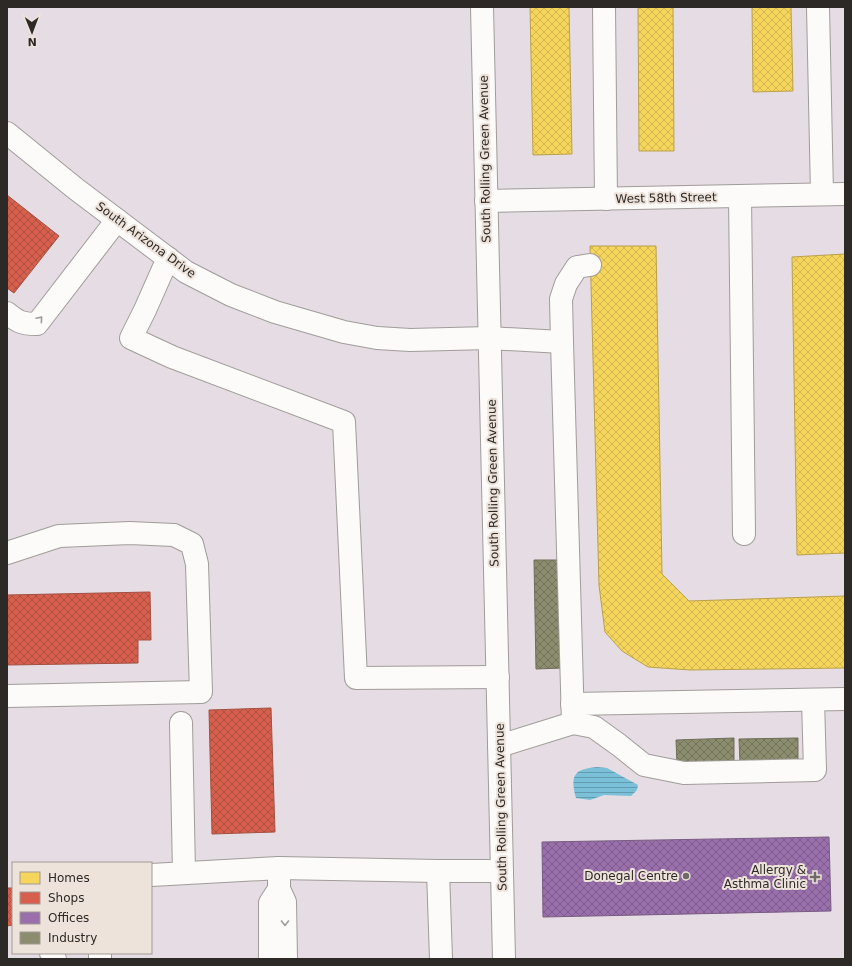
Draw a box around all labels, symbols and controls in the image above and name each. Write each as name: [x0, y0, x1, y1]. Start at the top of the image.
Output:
north arrow: [12, 12, 52, 52]
text: N: [27, 35, 37, 48]
street label: South Rolling Green Avenue: [477, 75, 493, 243]
street label: West 58th Street: [615, 190, 717, 206]
street label: South Arizona Drive: [94, 199, 198, 281]
one-way arrow: [36, 316, 43, 323]
street label: South Rolling Green Avenue: [485, 399, 501, 567]
street label: South Rolling Green Avenue: [493, 723, 509, 891]
legend: [12, 862, 152, 954]
place label: Allergy & Asthma Clinic: [724, 863, 806, 891]
place label: Donegal Centre: [584, 869, 678, 883]
text: Homes: [48, 871, 90, 885]
marker: Donegal Centre: [681, 871, 691, 881]
marker: Allergy & Asthma Clinic: [809, 871, 821, 883]
text: Shops: [48, 891, 84, 905]
text: Offices: [48, 911, 89, 925]
one-way arrow: [281, 920, 289, 926]
text: Industry: [48, 931, 97, 945]

